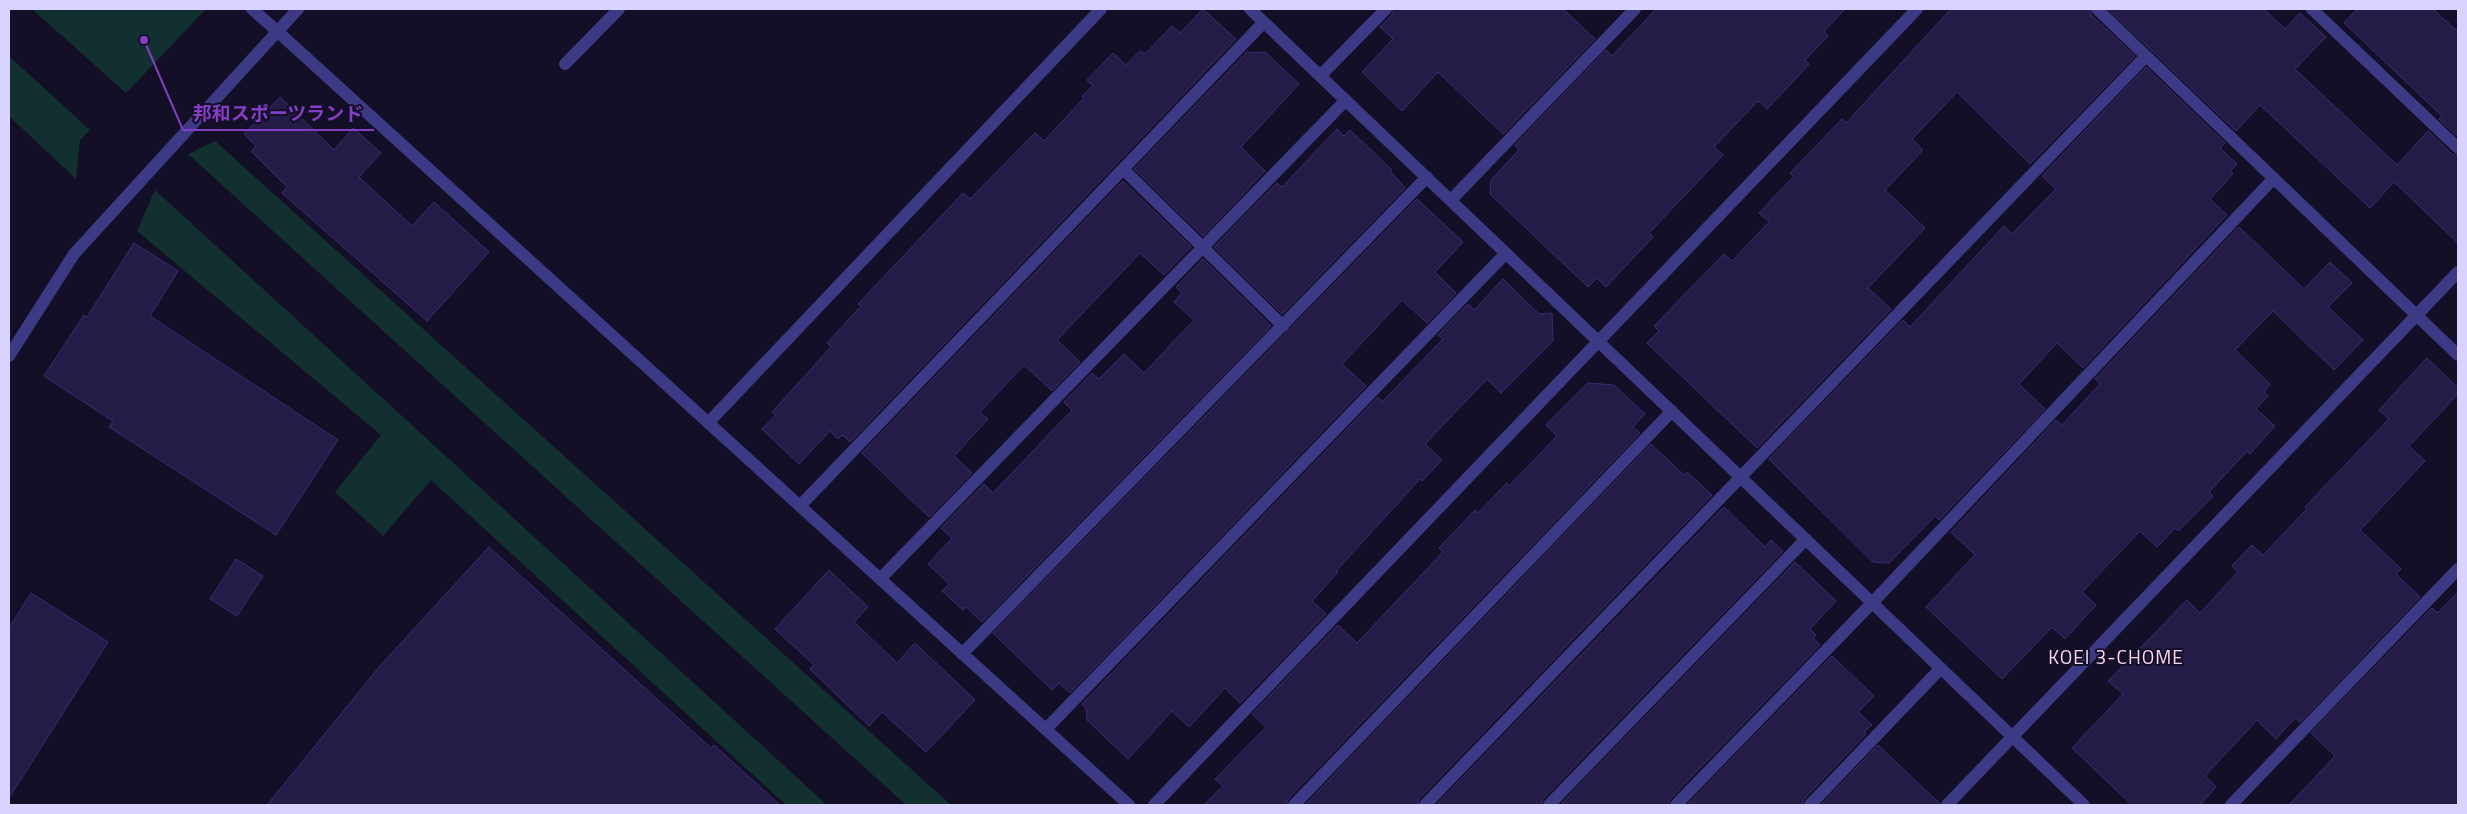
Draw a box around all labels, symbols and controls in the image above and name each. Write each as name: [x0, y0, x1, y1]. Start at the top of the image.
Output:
callout: 邦和スポーツランド: [183, 96, 374, 130]
text: 邦和スポーツランド: [193, 98, 363, 127]
district label: KOEI 3-CHOME: [2048, 642, 2184, 671]

